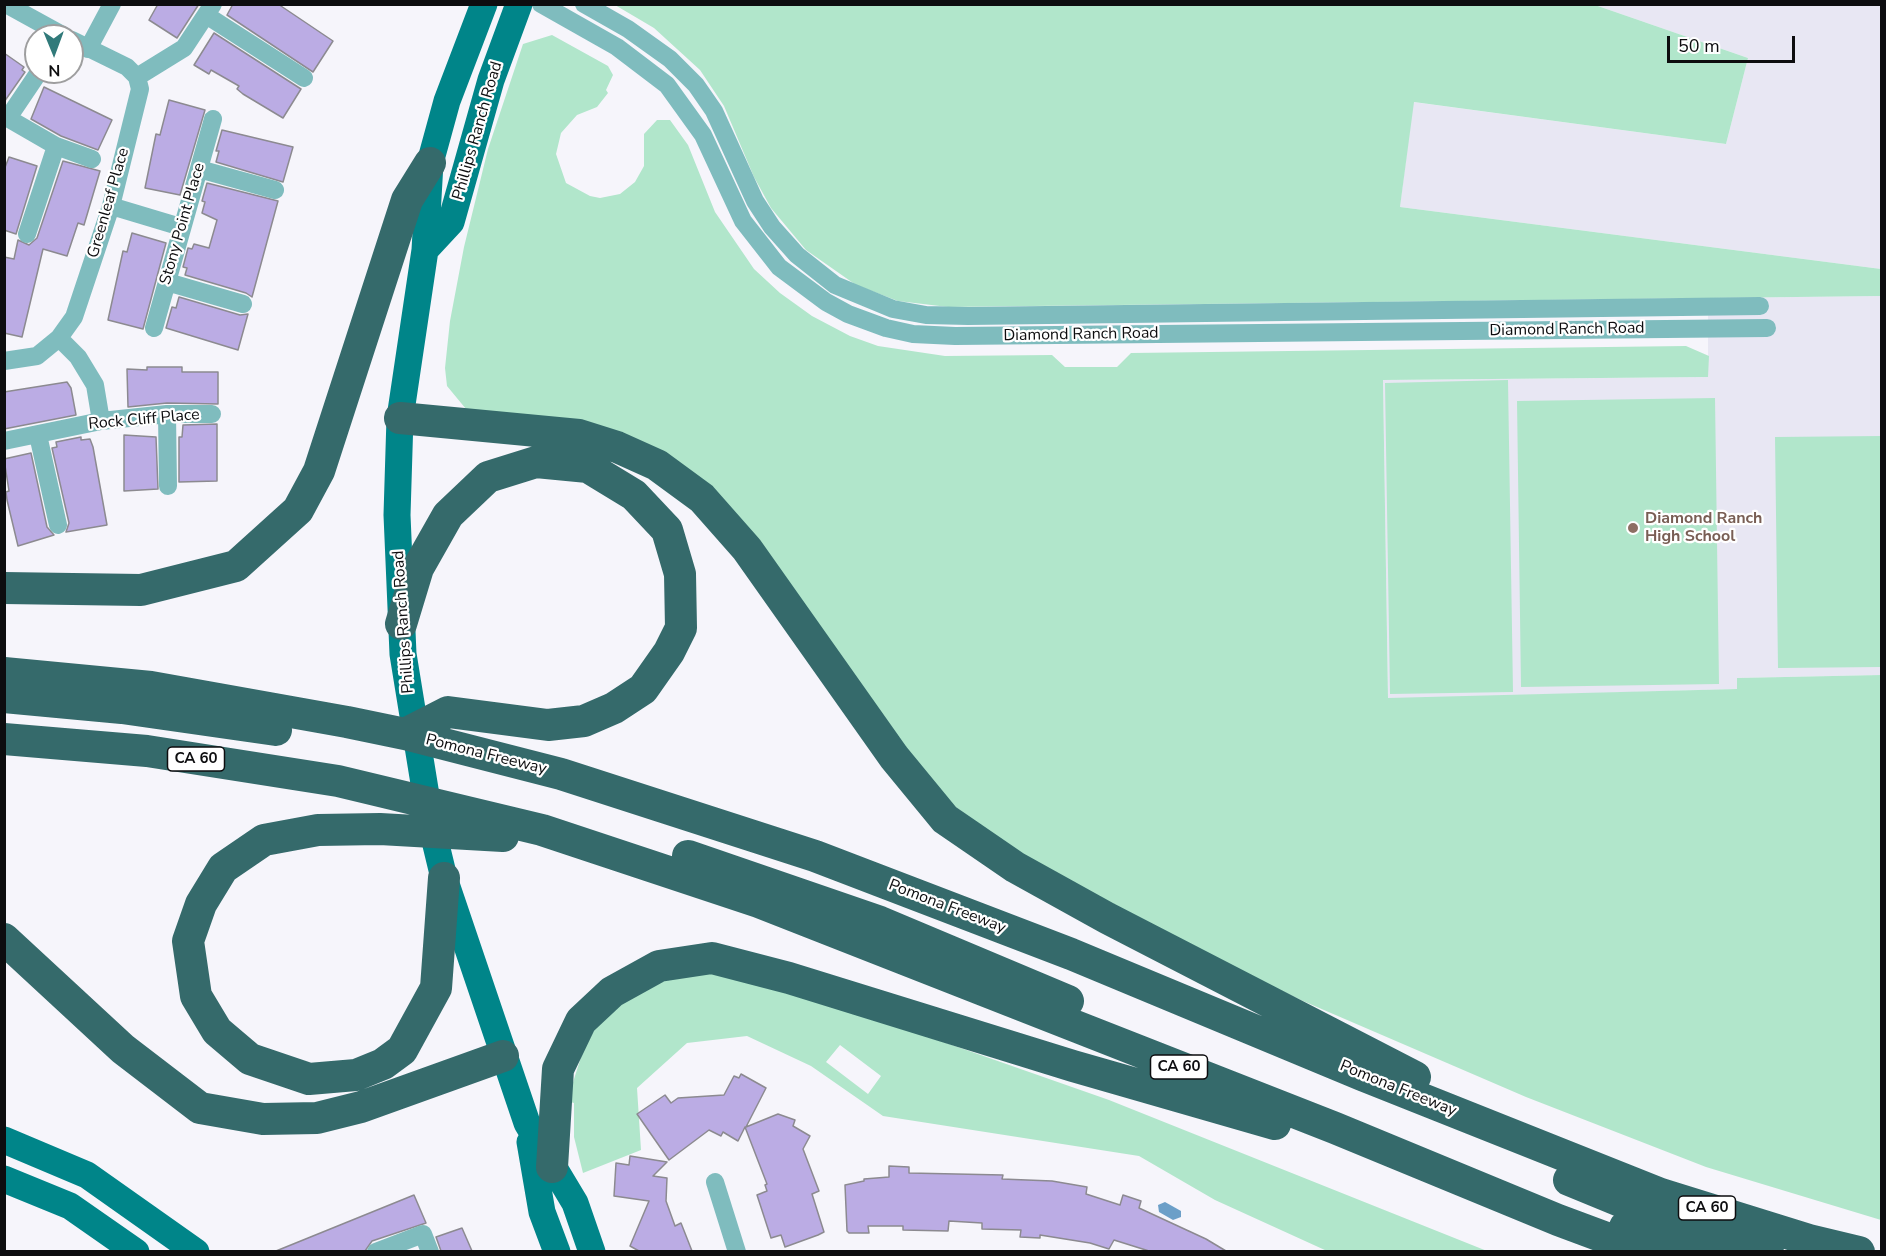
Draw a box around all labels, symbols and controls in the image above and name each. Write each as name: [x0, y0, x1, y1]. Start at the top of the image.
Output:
north arrow: [24, 24, 84, 84]
scale bar: [1670, 24, 1798, 62]
text: 50 m: [1678, 34, 1720, 58]
text: N: [48, 59, 60, 81]
street label: Phillips Ranch Road: [449, 59, 507, 203]
street label: Greenleaf Place: [84, 146, 134, 260]
street label: Stony Point Place: [156, 161, 210, 287]
street label: Diamond Ranch Road: [1489, 319, 1645, 341]
street label: Diamond Ranch Road: [1003, 324, 1159, 346]
street label: Rock Cliff Place: [87, 406, 201, 434]
place label: Diamond Ranch High School: [1645, 509, 1762, 547]
marker: Diamond Ranch High School: [1626, 521, 1640, 535]
street label: Phillips Ranch Road: [389, 550, 419, 694]
street label: Pomona Freeway: [424, 731, 548, 779]
road number: CA 60: [168, 747, 224, 771]
street label: Pomona Freeway: [886, 876, 1008, 938]
road number: CA 60: [1150, 1055, 1208, 1079]
street label: Pomona Freeway: [1337, 1057, 1459, 1121]
road number: CA 60: [1678, 1196, 1736, 1220]

